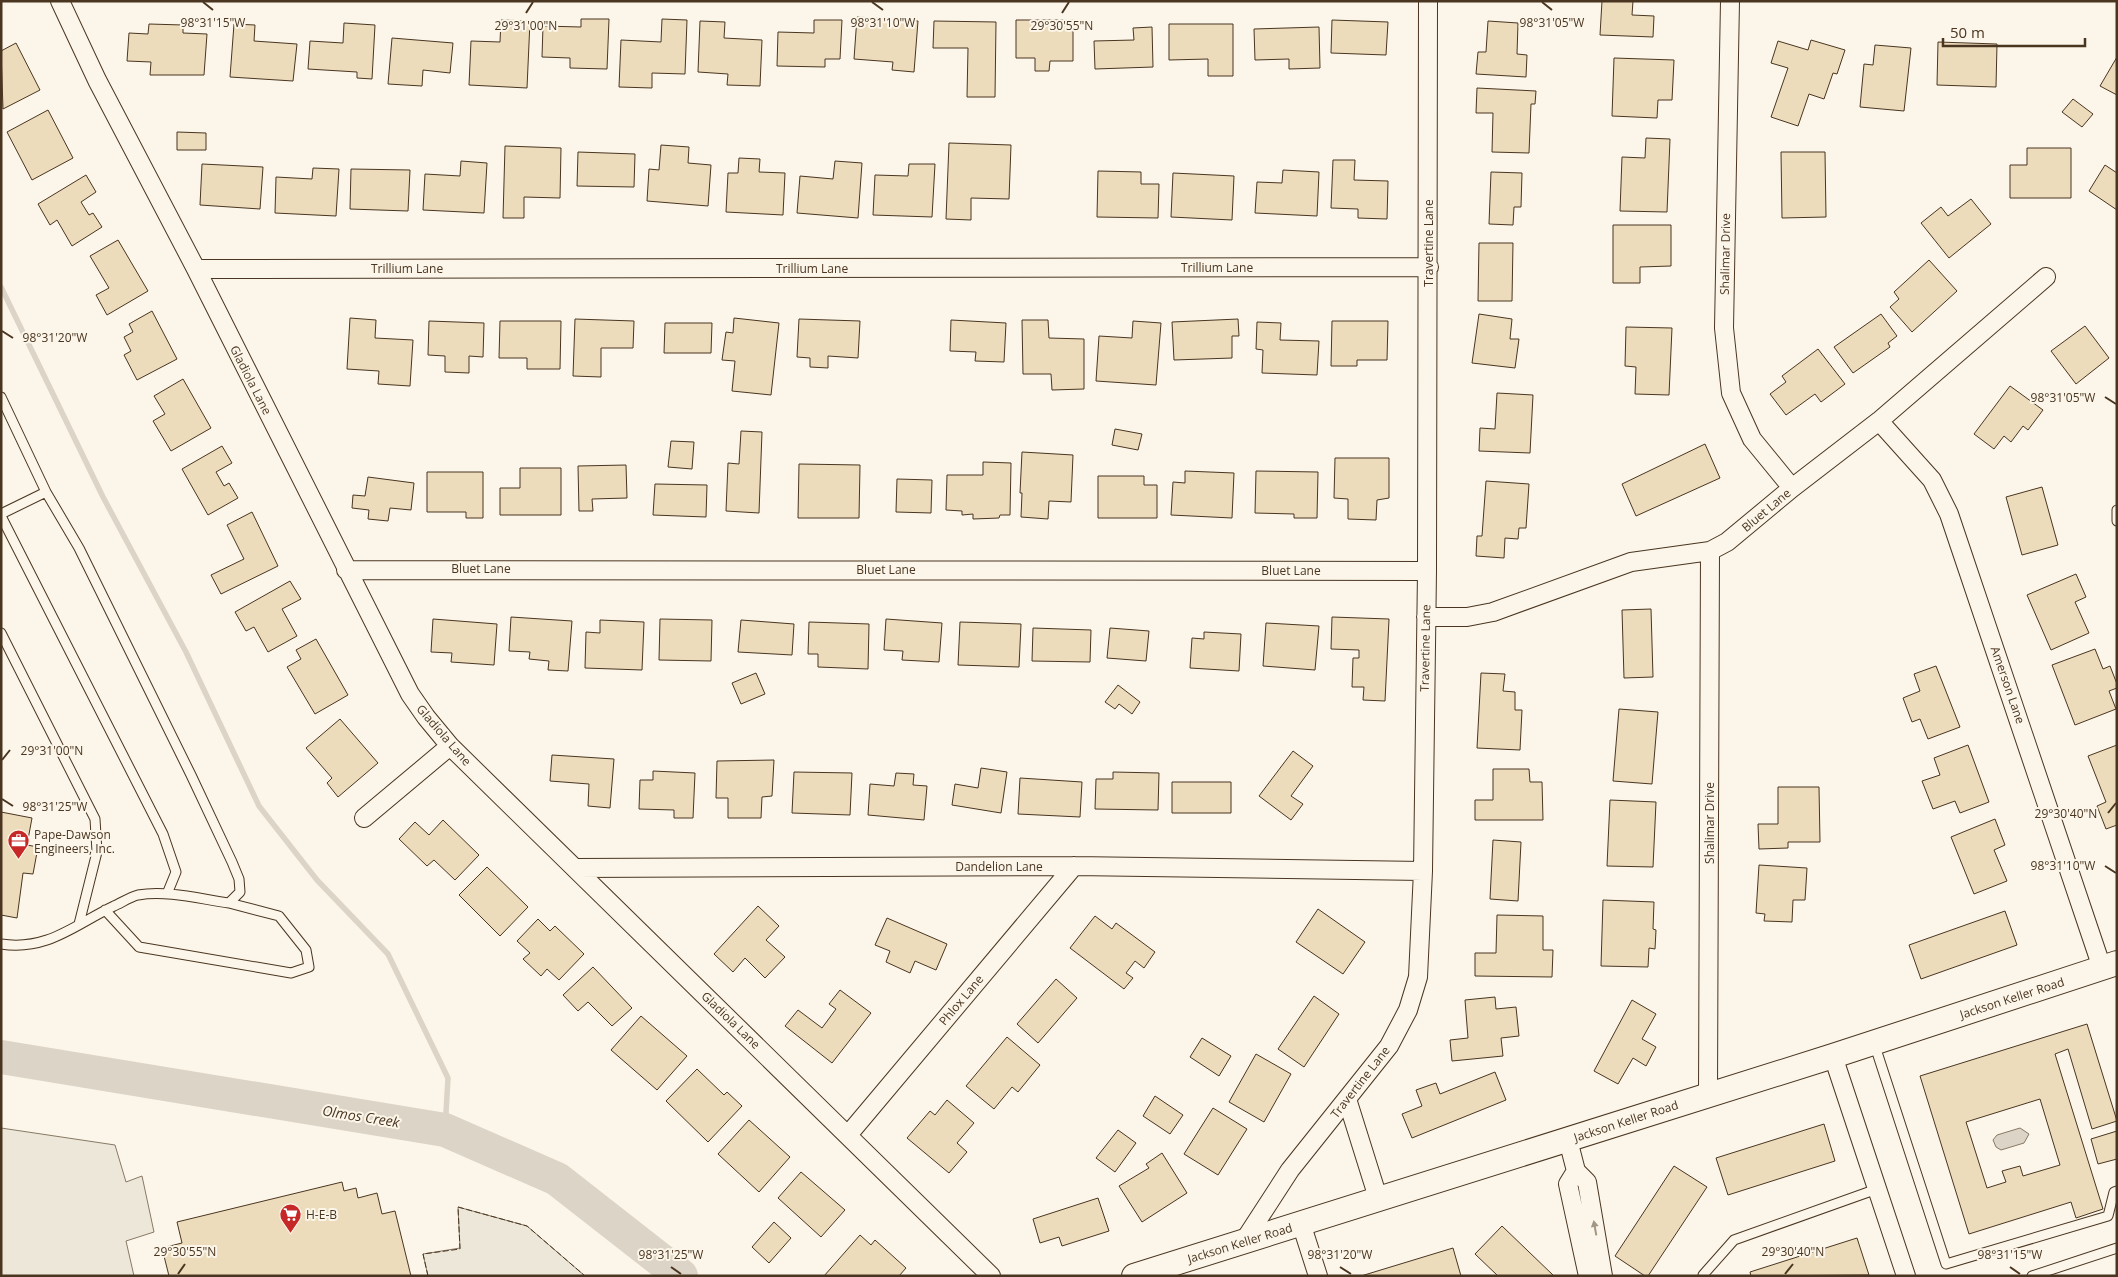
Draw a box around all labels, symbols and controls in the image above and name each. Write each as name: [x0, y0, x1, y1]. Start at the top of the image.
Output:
text: 98°31'15"W: [181, 14, 245, 31]
text: 98°31'10"W: [851, 14, 915, 31]
text: 98°31'05"W: [1520, 14, 1584, 31]
scale bar: [1943, 15, 2086, 47]
text: 29°31'00"N: [495, 17, 557, 34]
text: 29°30'55"N: [1031, 17, 1093, 34]
text: 50 m: [1950, 22, 1985, 42]
street label: Travertine Lane: [1420, 199, 1437, 287]
street label: Shalimar Drive: [1716, 213, 1734, 295]
street label: Trillium Lane: [1181, 259, 1253, 276]
street label: Trillium Lane: [371, 260, 443, 277]
street label: Trillium Lane: [776, 260, 848, 277]
text: 98°31'20"W: [23, 329, 87, 346]
street label: Gladiola Lane: [226, 342, 276, 418]
text: 98°31'05"W: [2031, 389, 2095, 406]
street label: Bluet Lane: [1738, 484, 1794, 536]
street label: Bluet Lane: [451, 560, 511, 577]
street label: Bluet Lane: [856, 561, 916, 578]
street label: Bluet Lane: [1261, 562, 1321, 579]
street label: Travertine Lane: [1416, 604, 1434, 692]
street label: Amerson Lane: [1987, 644, 2029, 726]
street label: Gladiola Lane: [413, 701, 475, 769]
text: 29°31'00"N: [21, 742, 83, 759]
street label: Shalimar Drive: [1701, 782, 1718, 864]
text: 98°31'25"W: [23, 798, 87, 815]
text: 29°30'40"N: [2035, 805, 2097, 822]
place label: Pape-Dawson Engineers, Inc.: [34, 826, 115, 857]
office icon: Pape-Dawson Engineers, Inc.: [6, 829, 30, 860]
text: 98°31'10"W: [2031, 857, 2095, 874]
street label: Dandelion Lane: [955, 858, 1043, 875]
street label: Phlox Lane: [935, 971, 987, 1029]
street label: Jackson Keller Road: [1957, 973, 2066, 1023]
street label: Gladiola Lane: [698, 988, 764, 1053]
street label: Travertine Lane: [1326, 1042, 1394, 1122]
street label: Jackson Keller Road: [1571, 1096, 1680, 1146]
water label: Olmos Creek: [321, 1101, 402, 1132]
supermarket icon: H-E-B: [278, 1202, 302, 1233]
place label: H-E-B: [306, 1206, 337, 1223]
street label: Jackson Keller Road: [1184, 1219, 1295, 1267]
one-way arrow: [1590, 1219, 1598, 1235]
text: 29°30'55"N: [154, 1243, 216, 1260]
text: 29°30'40"N: [1762, 1243, 1824, 1260]
text: 98°31'25"W: [639, 1246, 703, 1263]
text: 98°31'20"W: [1308, 1246, 1372, 1263]
text: 98°31'15"W: [1978, 1246, 2042, 1263]

